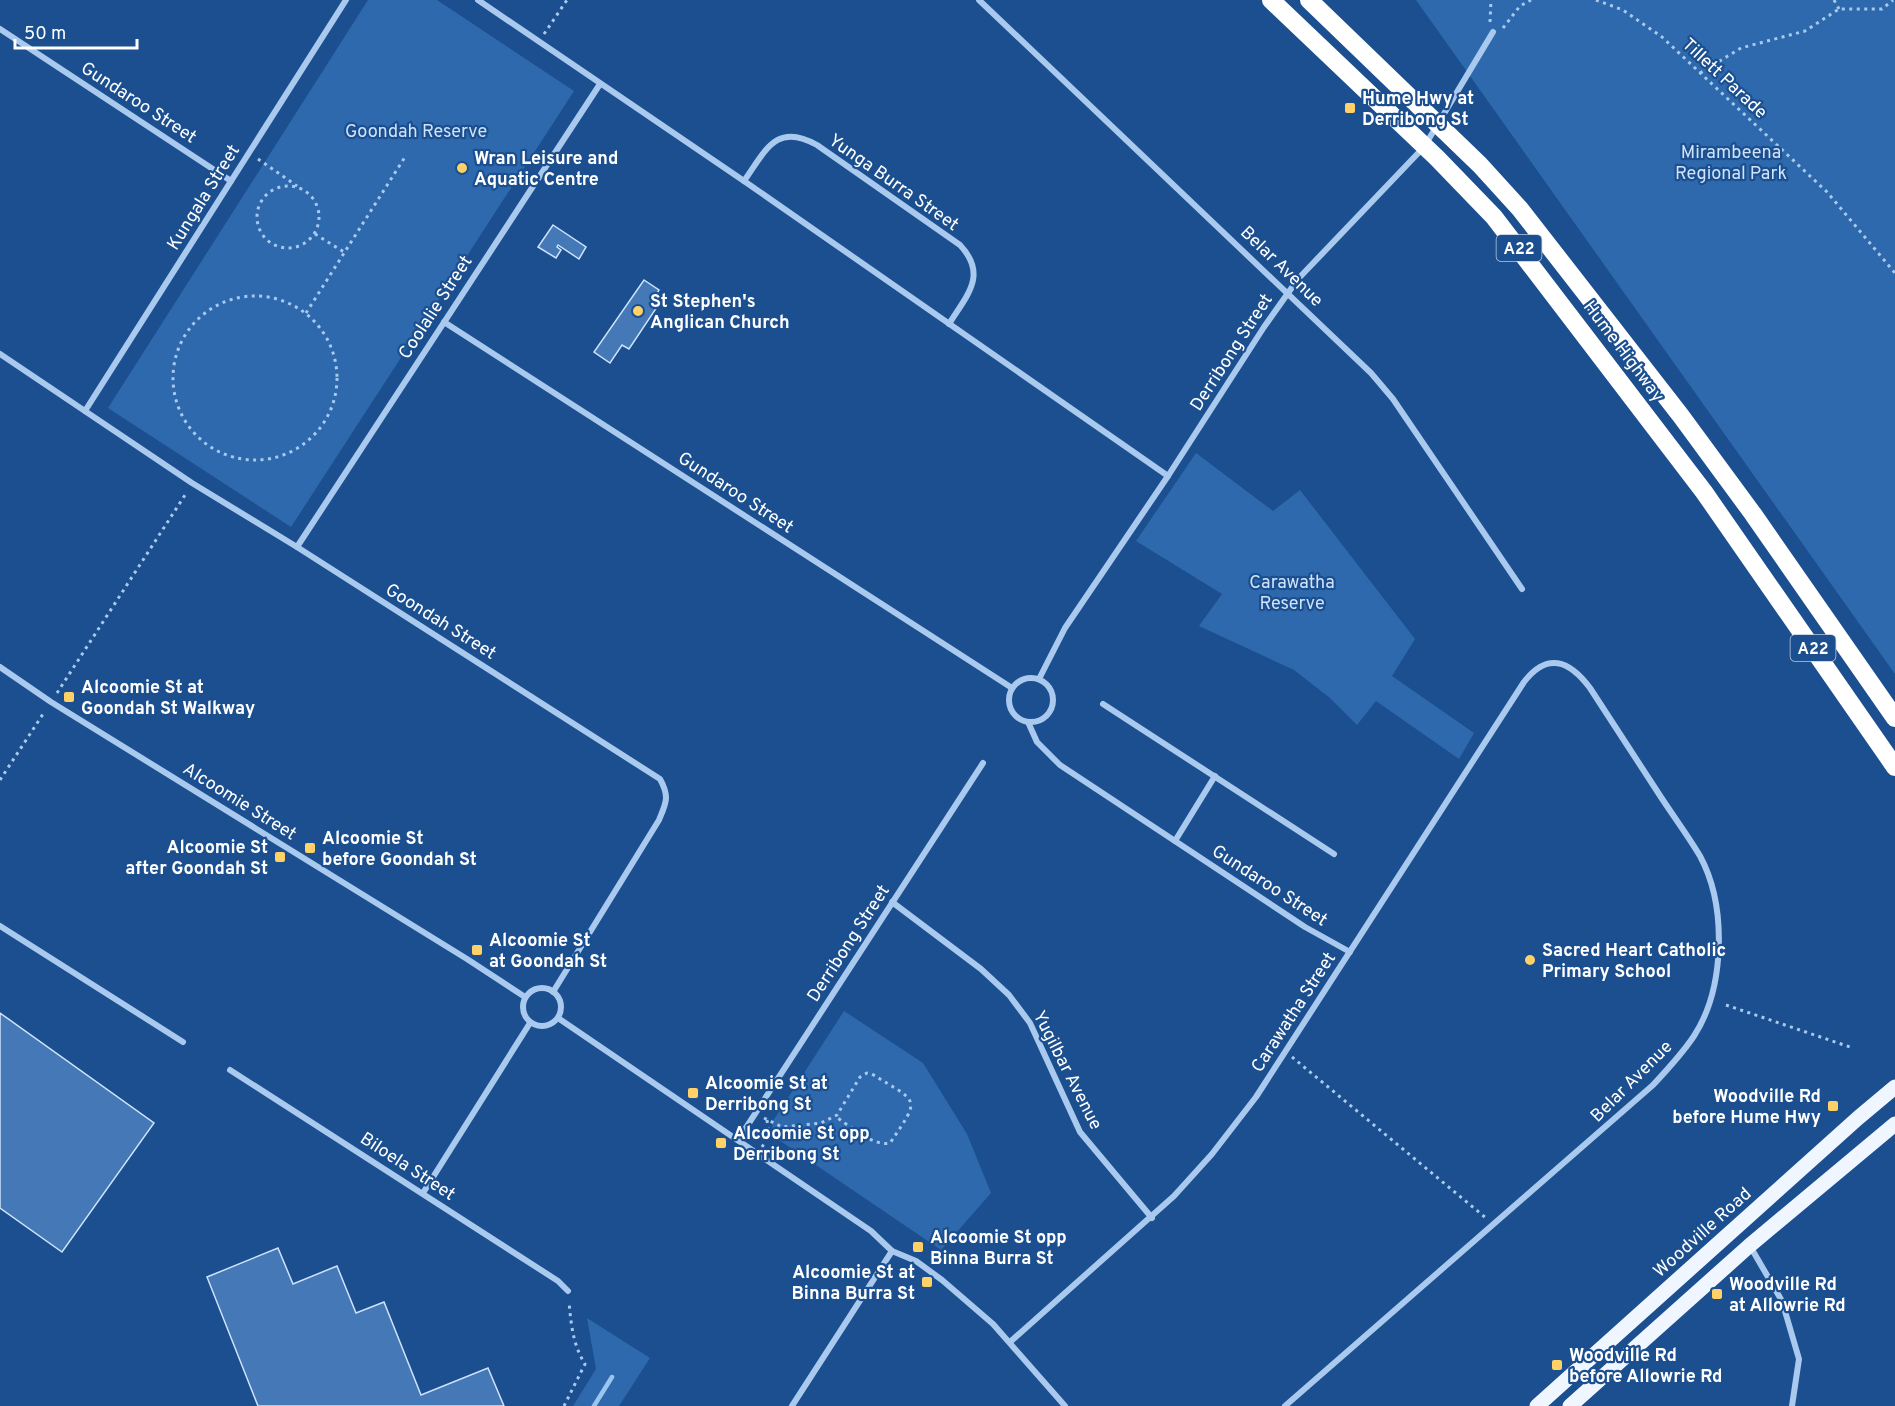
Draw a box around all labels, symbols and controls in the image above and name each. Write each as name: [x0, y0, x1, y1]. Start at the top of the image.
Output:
scale bar: [15, 12, 136, 50]
text: 50 m: [24, 23, 66, 46]
street label: Tillett Parade: [1676, 34, 1771, 124]
street label: Gundaroo Street: [76, 57, 200, 149]
place label: Hume Hwy at Derribong St: [1362, 88, 1474, 132]
marker: Hume Hwy at Derribong St: [1343, 101, 1357, 115]
park label: Goondah Reserve: [345, 121, 487, 144]
street label: Yunga Burra Street: [824, 130, 963, 237]
street label: Kungala Street: [163, 141, 246, 255]
park label: Mirambeena Regional Park: [1675, 142, 1787, 186]
place label: Wran Leisure and Aquatic Centre: [474, 148, 618, 192]
marker: Wran Leisure and Aquatic Centre: [455, 161, 469, 175]
street label: Belar Avenue: [1235, 222, 1327, 312]
road number: A22: [1496, 235, 1541, 261]
street label: Coolalie Street: [394, 252, 478, 364]
street label: Derribong Street: [1186, 290, 1279, 416]
place label: St Stephen's Anglican Church: [650, 291, 790, 335]
street label: Hume Highway: [1577, 297, 1668, 407]
marker: St Stephen's Anglican Church: [631, 304, 645, 318]
street label: Gundaroo Street: [673, 447, 797, 539]
park label: Carawatha Reserve: [1249, 572, 1335, 616]
street label: Goondah Street: [380, 579, 500, 666]
road number: A22: [1790, 635, 1836, 661]
place label: Alcoomie St at Goondah St Walkway: [81, 677, 255, 721]
marker: Alcoomie St at Goondah St Walkway: [62, 690, 76, 704]
street label: Alcoomie Street: [178, 758, 300, 846]
place label: Alcoomie St before Goondah St: [322, 828, 477, 872]
place label: Alcoomie St after Goondah St: [125, 837, 268, 881]
street label: Gundaroo Street: [1207, 840, 1331, 932]
marker: Alcoomie St before Goondah St: [303, 841, 317, 855]
marker: Alcoomie St after Goondah St: [273, 850, 287, 864]
street label: Derribong Street: [803, 881, 896, 1007]
place label: Alcoomie St at Goondah St: [489, 930, 607, 974]
place label: Sacred Heart Catholic Primary School: [1542, 940, 1726, 984]
marker: Alcoomie St at Goondah St: [470, 943, 484, 957]
street label: Carawatha Street: [1247, 948, 1342, 1077]
marker: Sacred Heart Catholic Primary School: [1523, 953, 1537, 967]
street label: Yugilbar Avenue: [1027, 1007, 1107, 1134]
street label: Belar Avenue: [1586, 1036, 1678, 1128]
place label: Alcoomie St at Derribong St: [705, 1073, 828, 1117]
marker: Alcoomie St at Derribong St: [686, 1086, 700, 1100]
place label: Woodville Rd before Hume Hwy: [1672, 1086, 1821, 1130]
marker: Woodville Rd before Hume Hwy: [1826, 1099, 1840, 1113]
place label: Alcoomie St opp Derribong St: [733, 1123, 870, 1167]
street label: Biloela Street: [355, 1128, 459, 1207]
marker: Alcoomie St opp Derribong St: [714, 1136, 728, 1150]
street label: Woodville Road: [1649, 1183, 1757, 1283]
place label: Alcoomie St opp Binna Burra St: [930, 1227, 1067, 1271]
marker: Alcoomie St opp Binna Burra St: [911, 1240, 925, 1254]
place label: Alcoomie St at Binna Burra St: [791, 1262, 915, 1306]
place label: Woodville Rd at Allowrie Rd: [1729, 1274, 1846, 1318]
marker: Alcoomie St at Binna Burra St: [920, 1275, 934, 1289]
marker: Woodville Rd at Allowrie Rd: [1710, 1287, 1724, 1301]
place label: Woodville Rd before Allowrie Rd: [1569, 1345, 1722, 1389]
marker: Woodville Rd before Allowrie Rd: [1550, 1358, 1564, 1372]

